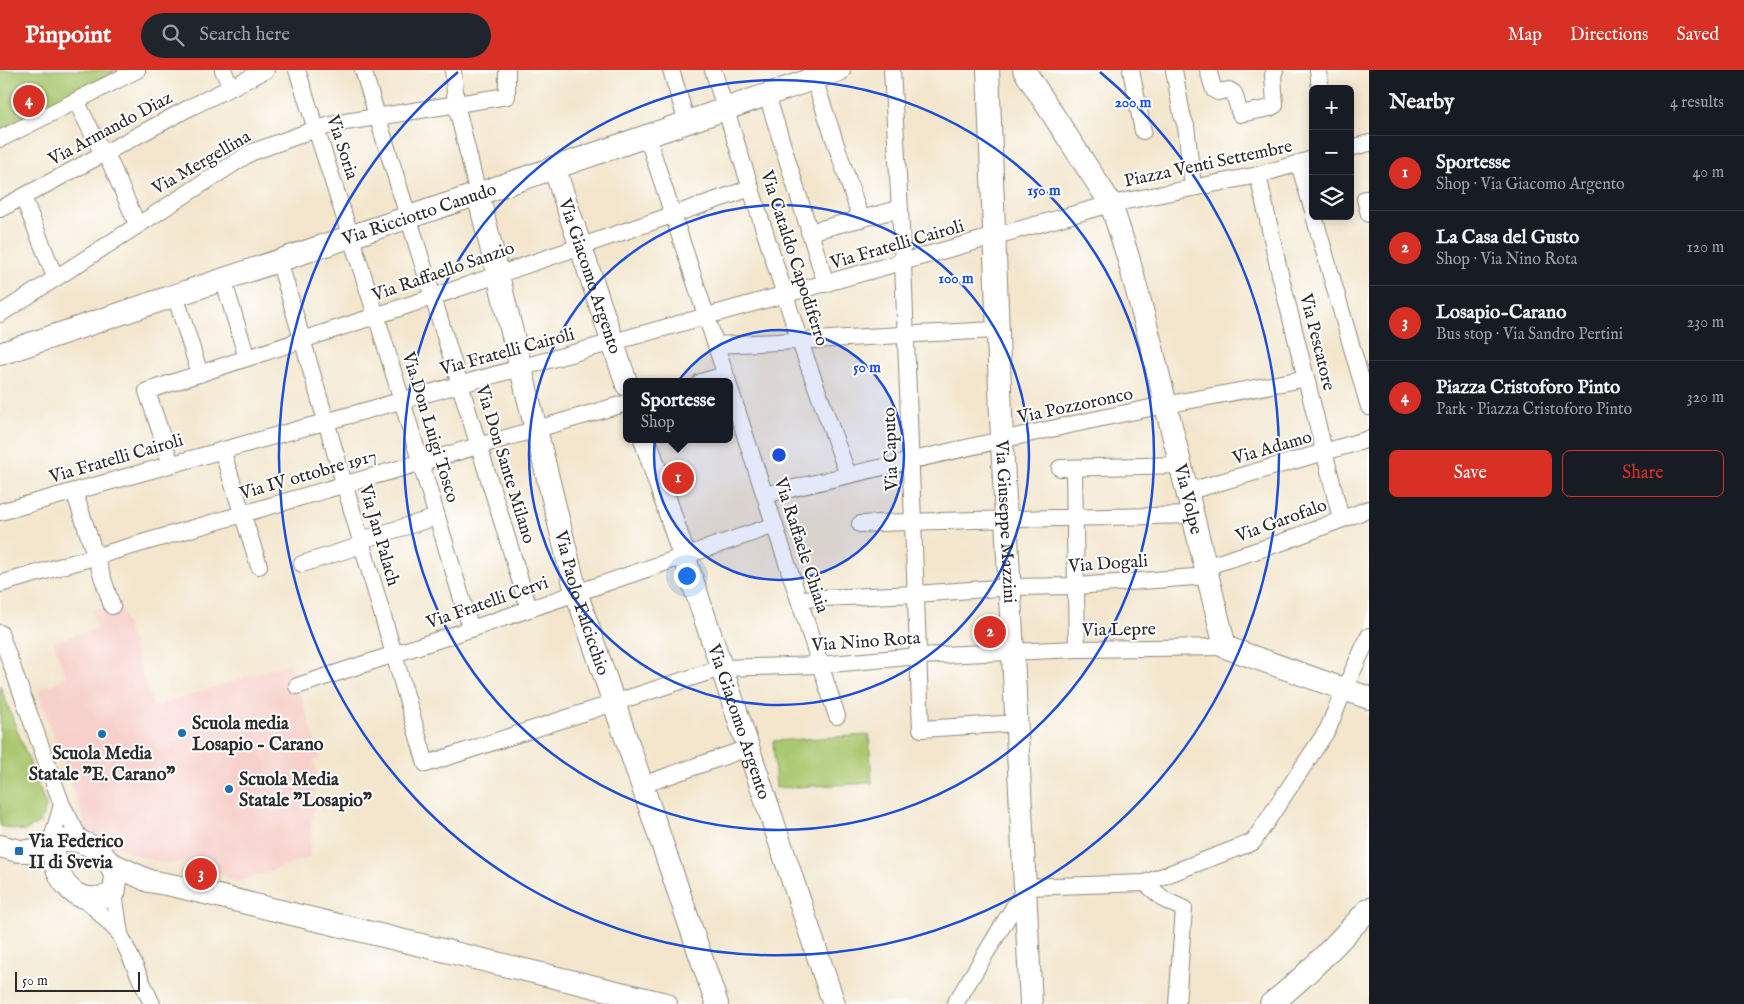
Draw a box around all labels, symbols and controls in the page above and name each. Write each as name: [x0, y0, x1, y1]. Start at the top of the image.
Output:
search box: [141, 13, 491, 58]
text: Pinpoint: [25, 20, 111, 51]
icon: search: [159, 21, 187, 49]
text: Search here: [199, 23, 290, 47]
text: Map: [1508, 24, 1542, 47]
text: Directions: [1570, 24, 1648, 47]
text: Saved: [1676, 24, 1719, 47]
pin: 4: [13, 82, 45, 120]
map controls: [1309, 85, 1354, 220]
button: +: [1309, 85, 1354, 130]
street label: Via Armando Diaz: [44, 87, 177, 172]
text: Nearby: [1389, 89, 1454, 116]
text: 200 m: [1115, 93, 1152, 112]
text: 4 results: [1670, 93, 1724, 113]
street label: Via Soria: [320, 111, 363, 183]
street label: Via Mergellina: [147, 126, 255, 201]
button: −: [1309, 130, 1354, 175]
street label: Piazza Venti Settembre: [1122, 135, 1295, 194]
text: Sportesse: [1436, 151, 1511, 175]
text: 1: [1402, 163, 1408, 183]
text: 40 m: [1692, 163, 1724, 183]
street label: Via Cataldo Capodiferro: [754, 167, 833, 349]
button: layers: [1309, 175, 1354, 220]
text: Shop · Via Giacomo Argento: [1436, 175, 1625, 195]
street label: Via Ricciotto Canudo: [339, 178, 500, 252]
text: 150 m: [1027, 181, 1061, 200]
street label: Via Giacomo Argento: [552, 195, 626, 357]
street label: Via Fratelli Cairoli: [827, 215, 967, 276]
text: La Casa del Gusto: [1436, 226, 1579, 250]
street label: Via Raffaello Sanzio: [368, 237, 518, 308]
text: 2: [1401, 238, 1409, 258]
text: 120 m: [1687, 238, 1724, 258]
text: Shop · Via Nino Rota: [1436, 250, 1577, 270]
text: 100 m: [938, 269, 974, 288]
street label: Via Pescatore: [1293, 290, 1340, 393]
text: Losapio-Carano: [1436, 301, 1566, 325]
text: 3: [1402, 313, 1408, 333]
text: 230 m: [1687, 313, 1724, 333]
street label: Via Fratelli Cairoli: [437, 323, 577, 382]
text: Bus stop · Via Sandro Pertini: [1436, 325, 1623, 345]
street label: Via Don Luigi Tosco: [395, 348, 463, 506]
text: 50 m: [853, 358, 881, 377]
text: Piazza Cristoforo Pinto: [1436, 376, 1620, 400]
popup: [623, 378, 733, 443]
street label: Via Don Sante Milano: [469, 381, 540, 547]
street label: Via Pozzoronco: [1014, 383, 1136, 430]
text: 4: [1401, 388, 1409, 408]
text: 320 m: [1687, 388, 1724, 408]
text: Sportesse: [641, 389, 715, 413]
text: Park · Piazza Cristoforo Pinto: [1436, 400, 1632, 420]
street label: Via Caputo: [879, 406, 904, 492]
text: Shop: [641, 413, 675, 433]
street label: Via Adamo: [1229, 426, 1315, 471]
street label: Via Fratelli Cairoli: [46, 429, 186, 490]
street label: Via Giuseppe Mazzini: [989, 438, 1020, 604]
street label: Via IV ottobre 1917: [236, 445, 380, 506]
centre of rings: [770, 446, 788, 464]
button: Save: [1389, 450, 1552, 497]
button: Share: [1562, 450, 1724, 497]
pin: 1: [662, 459, 694, 497]
street label: Via Volpe: [1167, 461, 1207, 537]
street label: Via Raffaele Chiaia: [768, 474, 833, 616]
street label: Via Jan Palach: [353, 481, 404, 589]
street label: Via Garofalo: [1232, 494, 1331, 549]
street label: Via Paolo Falcicchio: [548, 527, 614, 679]
street label: Via Dogali: [1067, 550, 1149, 579]
your location: [674, 563, 700, 589]
street label: Via Fratelli Cervi: [423, 572, 552, 635]
pin: 2: [974, 613, 1006, 651]
street label: Via Lepre: [1081, 618, 1156, 643]
street label: Via Nino Rota: [810, 627, 921, 658]
street label: Via Giacomo Argento: [701, 640, 775, 803]
place label: Scuola media Losapio - Carano: [192, 713, 324, 757]
marker: Scuola media Losapio - Carano: [176, 727, 188, 739]
marker: Scuola Media Statale "E. Carano": [96, 728, 108, 740]
place label: Scuola Media Statale "E. Carano": [29, 743, 175, 787]
place label: Scuola Media Statale "Losapio": [239, 769, 372, 813]
marker: Scuola Media Statale "Losapio": [223, 783, 235, 795]
place label: Via Federico II di Svevia: [28, 831, 124, 875]
marker: Via Federico II di Svevia: [13, 845, 25, 857]
pin: 3: [185, 855, 217, 893]
scale bar: [15, 969, 140, 992]
text: 50 m: [22, 972, 48, 990]

